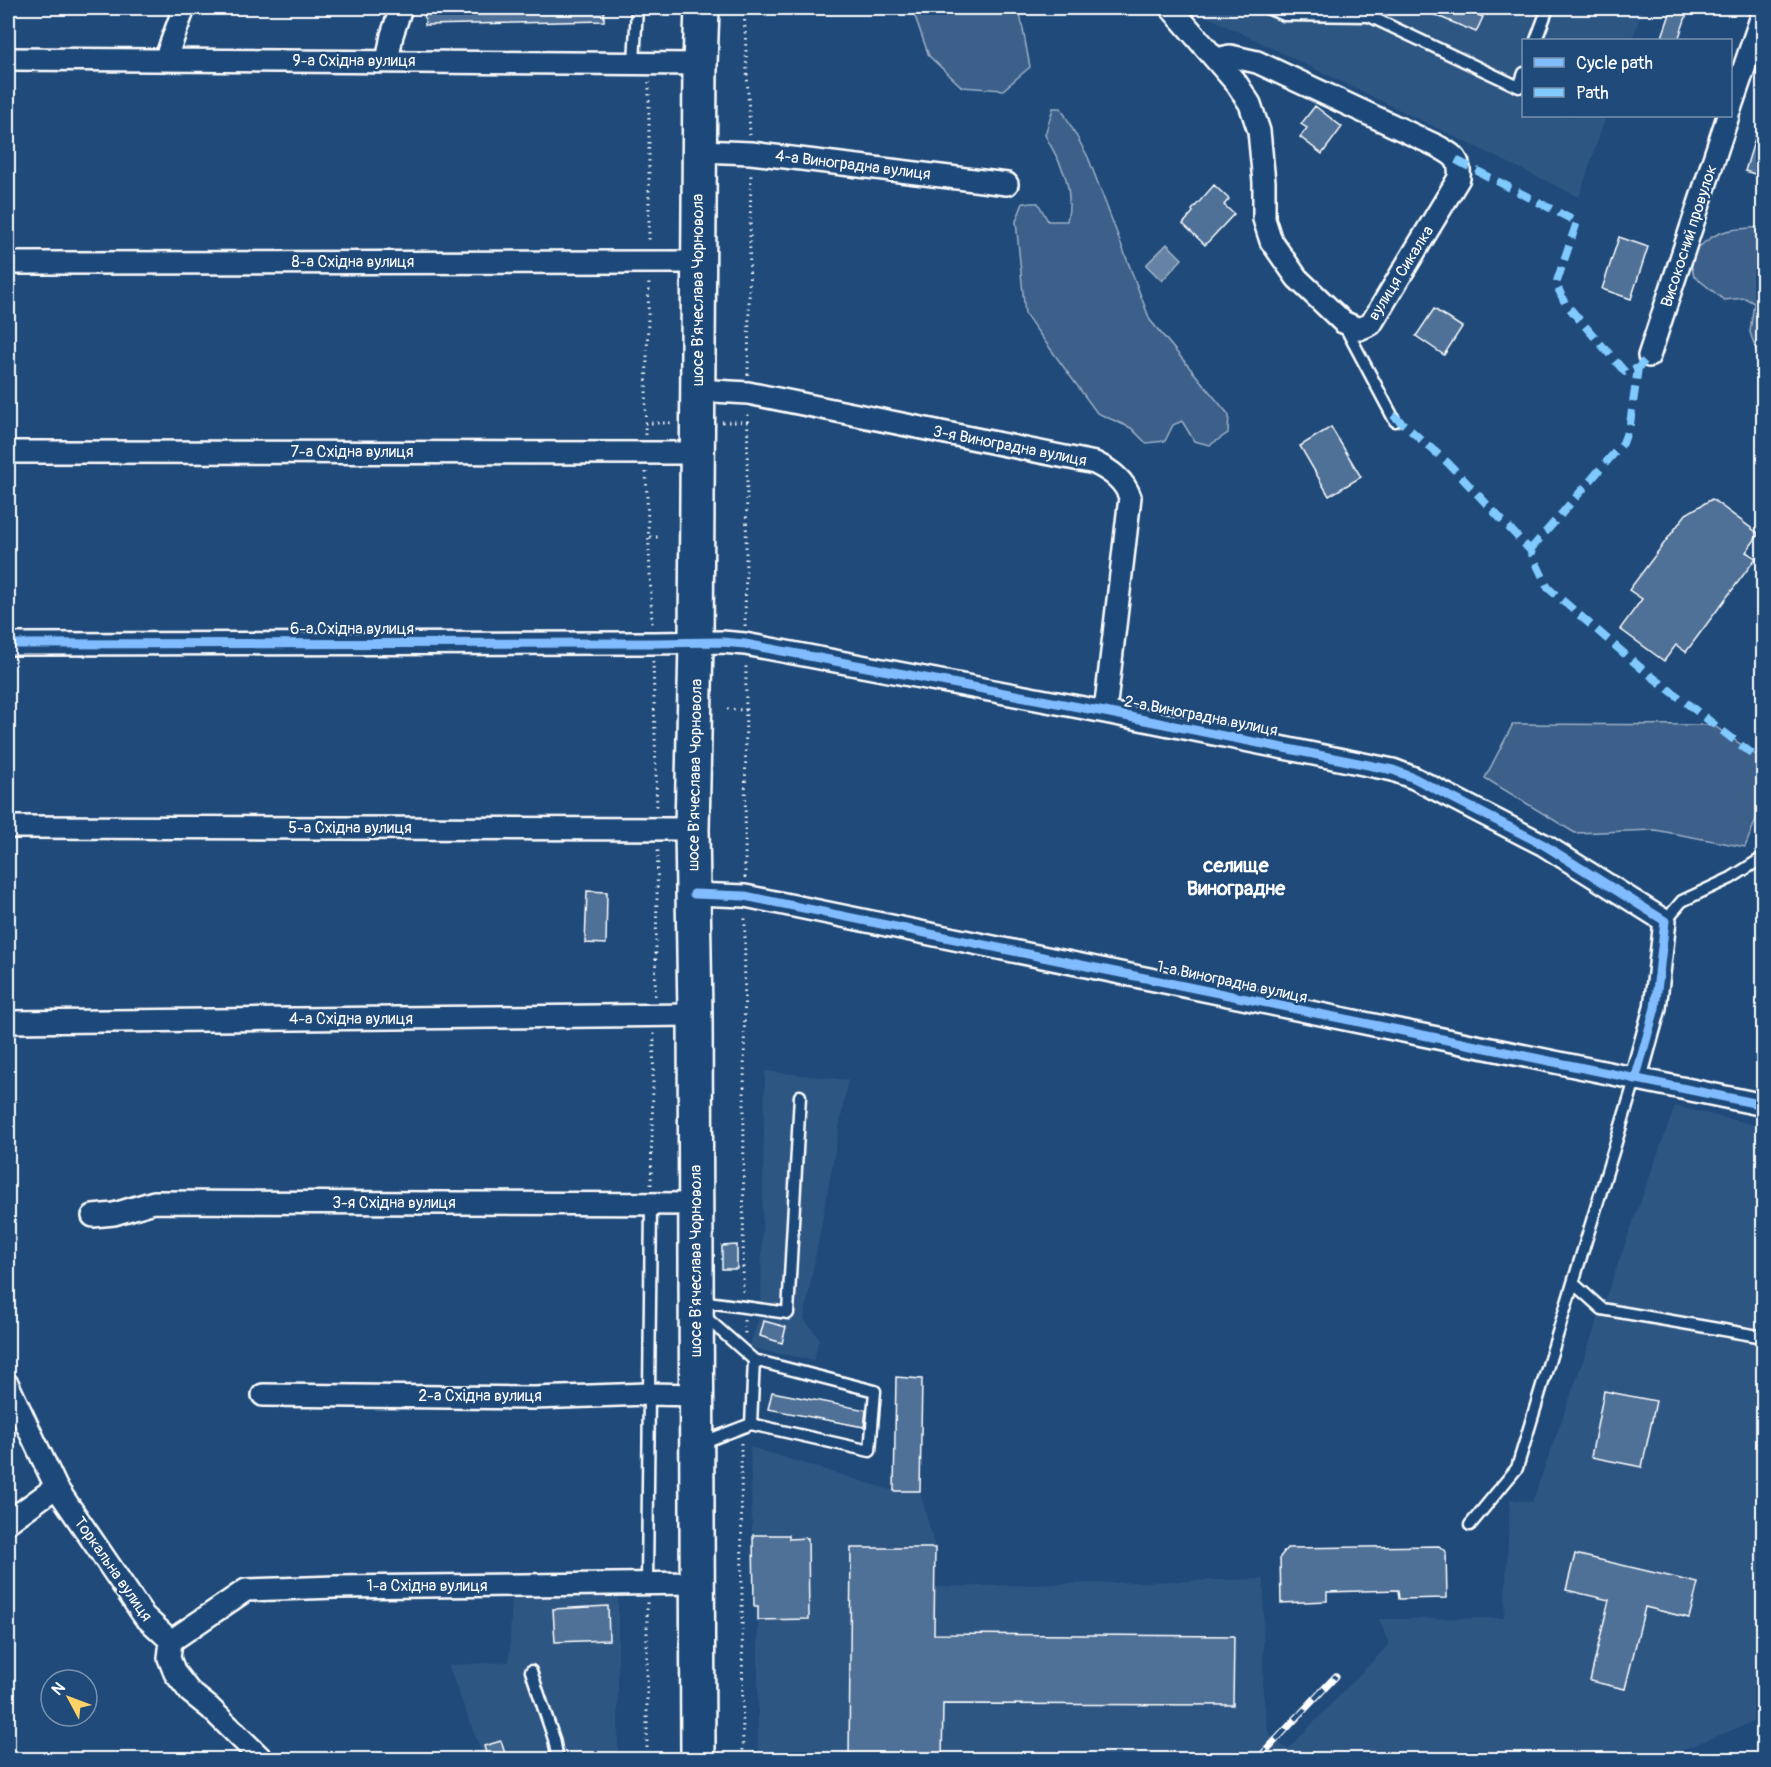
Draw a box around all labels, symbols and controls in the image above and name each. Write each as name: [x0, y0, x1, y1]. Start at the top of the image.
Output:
legend: [1522, 39, 1732, 117]
street label: 9-а Східна вулиця: [293, 51, 415, 71]
text: Cycle path: [1576, 52, 1653, 75]
text: Path: [1576, 82, 1609, 105]
street label: 4-а Виноградна вулиця: [774, 146, 932, 184]
street label: Високосний провулок: [1657, 162, 1721, 310]
street label: шосе В'ячеслава Чорновола: [688, 194, 708, 386]
street label: вулиця Сикалка: [1364, 222, 1438, 324]
street label: 8-а Східна вулиця: [292, 252, 414, 272]
street label: 3-я Виноградна вулиця: [931, 421, 1089, 471]
street label: 7-а Східна вулиця: [290, 442, 414, 462]
street label: 6-а Східна вулиця: [290, 619, 414, 639]
street label: шосе В'ячеслава Чорновола: [683, 679, 707, 871]
street label: 2-а Виноградна вулиця: [1122, 691, 1280, 741]
street label: 5-а Східна вулиця: [288, 818, 412, 838]
district label: селище Виноградне: [1187, 853, 1286, 901]
street label: 1-а Виноградна вулиця: [1155, 956, 1309, 1008]
street label: 4-а Східна вулиця: [289, 1009, 413, 1029]
street label: шосе В'ячеслава Чорновола: [686, 1165, 706, 1357]
street label: 3-я Східна вулиця: [332, 1193, 456, 1213]
street label: 2-а Східна вулиця: [418, 1386, 542, 1406]
street label: Торкальна вулиця: [69, 1513, 157, 1625]
street label: 1-а Східна вулиця: [367, 1576, 488, 1596]
north arrow: [39, 1668, 99, 1728]
text: N: [47, 1678, 70, 1699]

